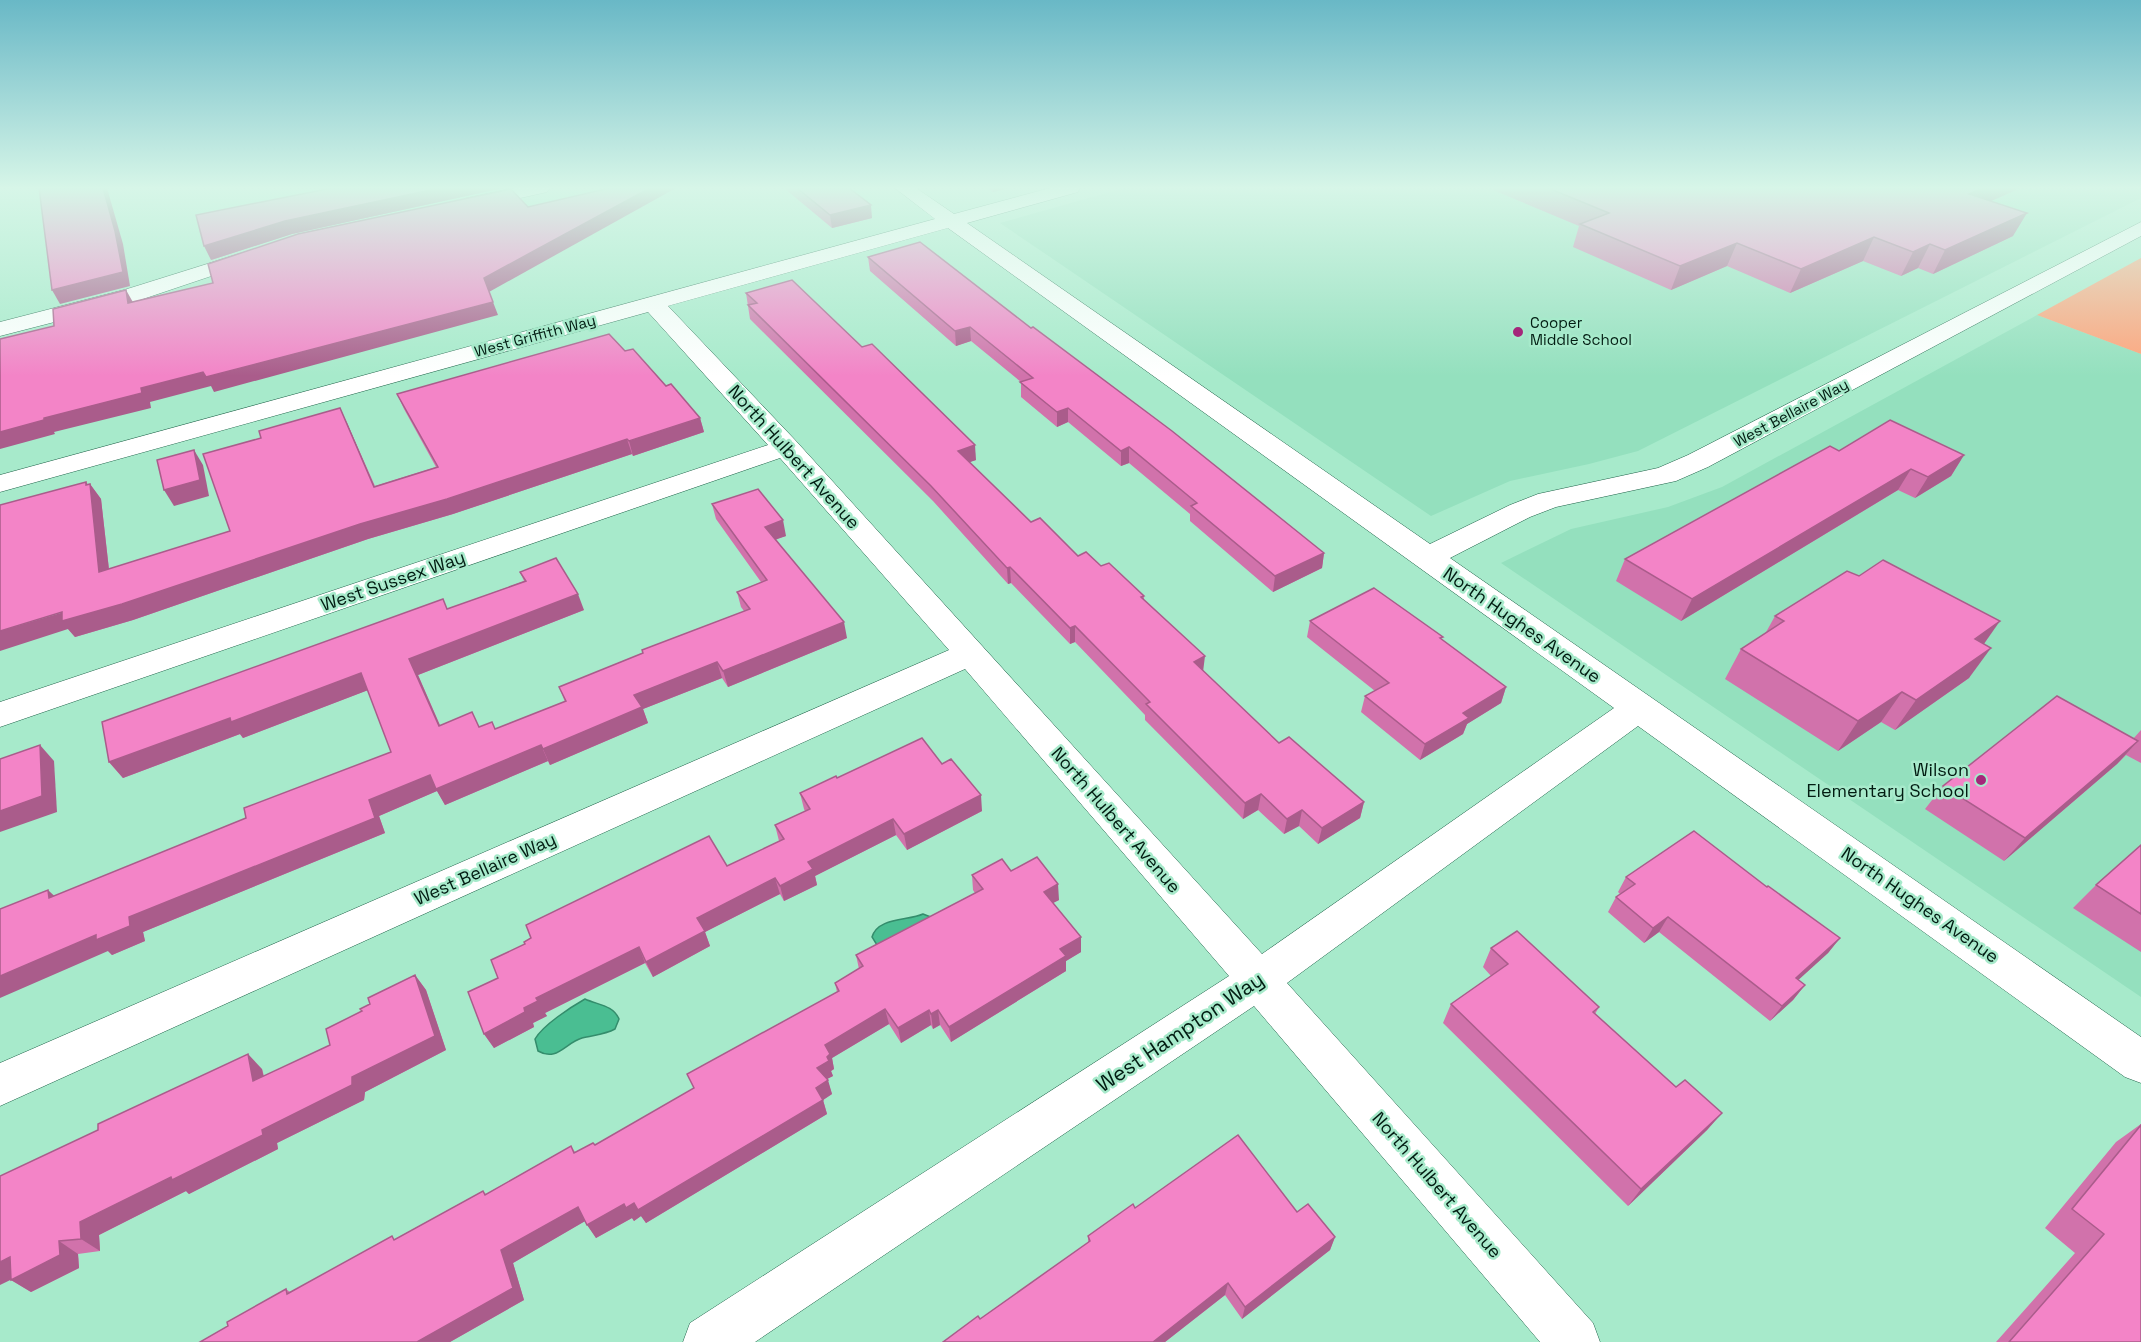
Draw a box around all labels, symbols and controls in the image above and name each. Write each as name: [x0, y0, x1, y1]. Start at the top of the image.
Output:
street label: West Griffith Way: [472, 310, 598, 361]
place label: Cooper Middle School: [1530, 313, 1632, 349]
marker: Cooper Middle School: [1511, 325, 1525, 339]
street label: West Bellaire Way: [1730, 374, 1851, 451]
street label: North Hulbert Avenue: [723, 380, 865, 534]
street label: West Sussex Way: [318, 545, 468, 616]
street label: North Hughes Avenue: [1439, 561, 1606, 688]
street label: North Hulbert Avenue: [1047, 742, 1186, 898]
place label: Wilson Elementary School: [1806, 758, 1969, 802]
marker: Wilson Elementary School: [1974, 773, 1988, 787]
street label: West Bellaire Way: [410, 827, 559, 910]
street label: North Hughes Avenue: [1837, 841, 2004, 968]
street label: West Hampton Way: [1091, 965, 1269, 1098]
street label: North Hulbert Avenue: [1368, 1107, 1507, 1263]

